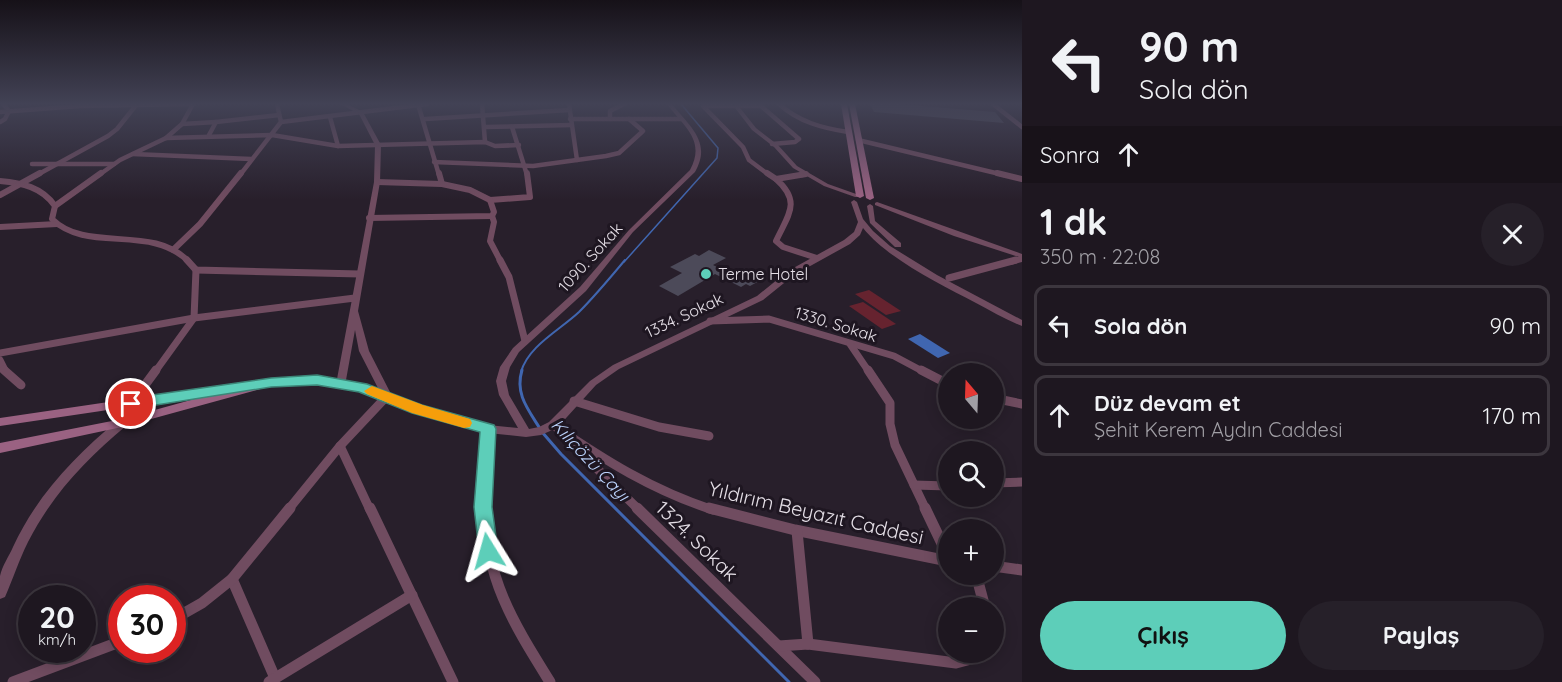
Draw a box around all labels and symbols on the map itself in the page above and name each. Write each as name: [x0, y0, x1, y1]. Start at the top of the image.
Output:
street label: 1090. Sokak: [554, 218, 626, 296]
place label: Terme Hotel: [718, 264, 808, 284]
marker: Terme Hotel: [699, 267, 713, 281]
street label: 1334. Sokak: [642, 288, 726, 342]
street label: 1330. Sokak: [792, 302, 880, 346]
north arrow: [938, 363, 1004, 429]
pin: [105, 378, 156, 429]
water label: Kılıçözü Çayı: [546, 414, 635, 507]
street label: Yıldırım Beyazıt Caddesi: [706, 476, 926, 549]
street label: 1324. Sokak: [651, 495, 744, 586]
position arrow: [456, 519, 520, 583]
speed limit sign: 30: [108, 585, 186, 663]

